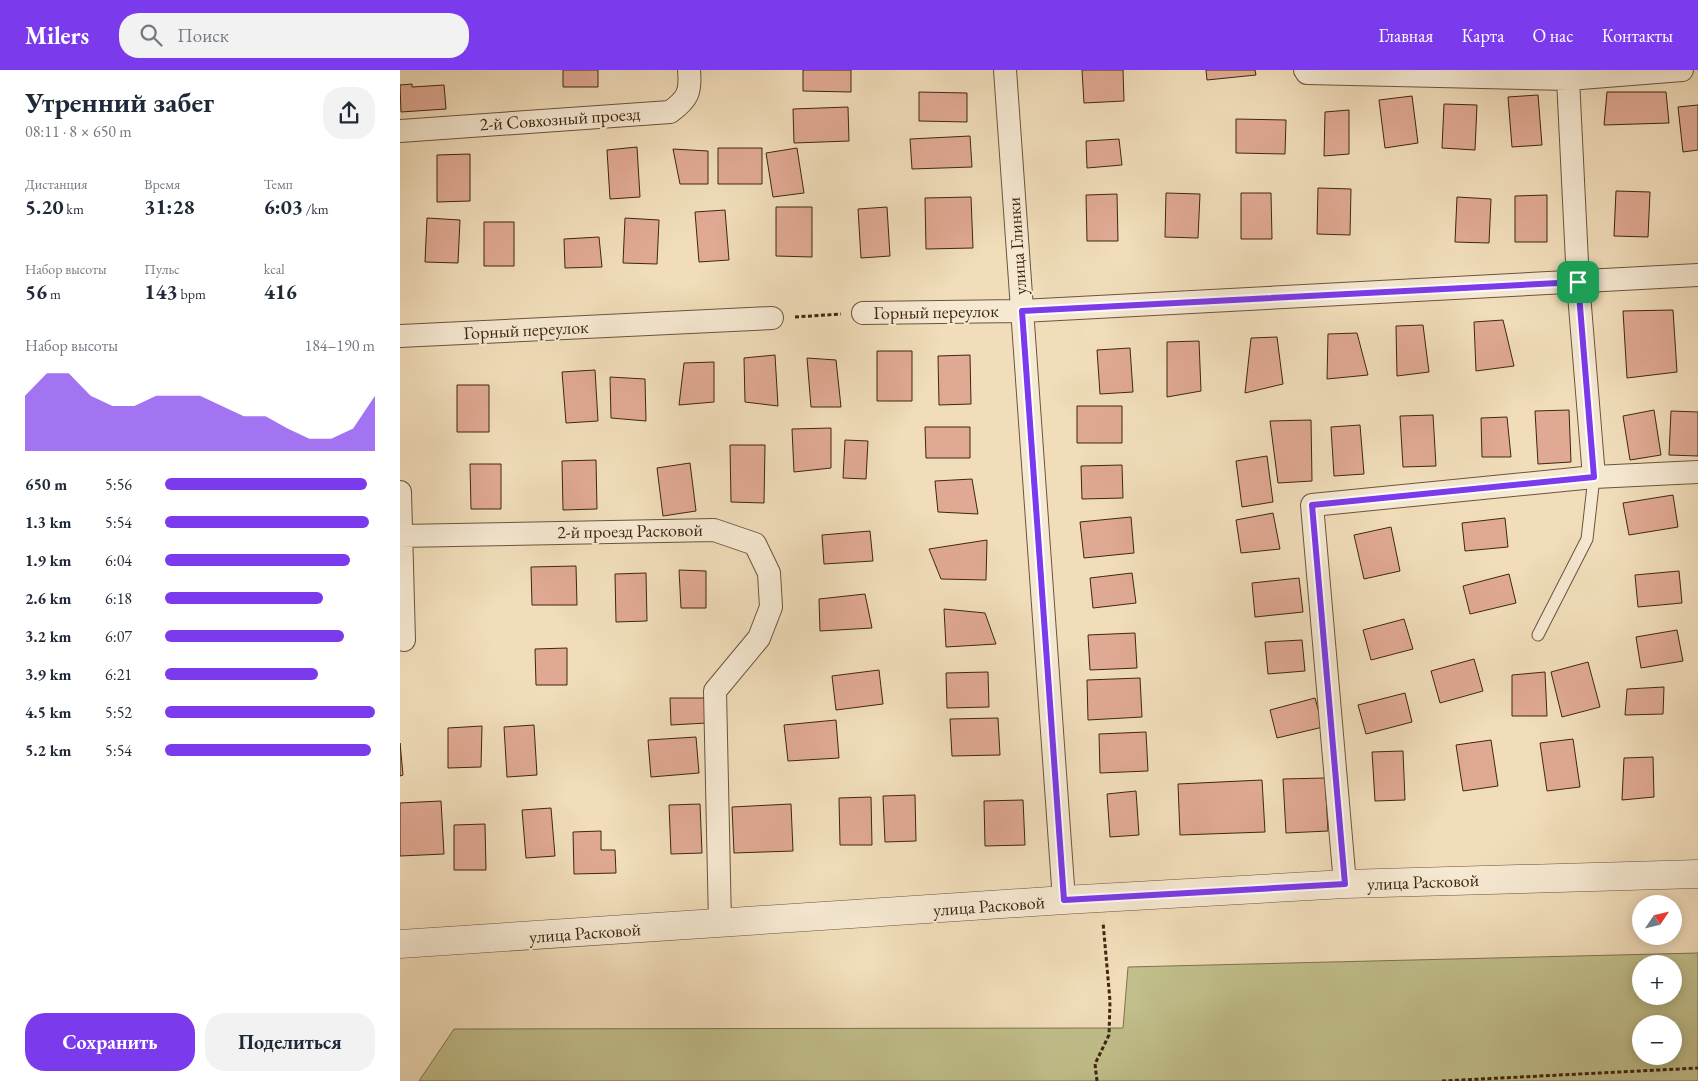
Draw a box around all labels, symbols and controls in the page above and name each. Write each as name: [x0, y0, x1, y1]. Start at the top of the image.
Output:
search box: [119, 13, 469, 58]
text: Milers: [25, 20, 89, 51]
icon: search: [137, 21, 165, 49]
text: Поиск: [177, 23, 229, 48]
text: Главная: [1379, 24, 1433, 47]
text: Карта: [1461, 24, 1504, 47]
text: О нас: [1532, 24, 1574, 47]
text: Контакты: [1602, 24, 1673, 47]
text: Утренний забег: [25, 84, 214, 120]
button: share: [323, 87, 375, 139]
street label: 2-й Совхозный проезд: [479, 101, 641, 136]
text: 08:11 · 8 × 650 m: [25, 121, 132, 142]
text: Дистанция: [25, 175, 87, 193]
text: Время: [144, 175, 180, 193]
text: Темп: [264, 175, 293, 193]
text: 5.20: [25, 193, 64, 220]
text: 31:28: [144, 193, 195, 220]
text: 6:03: [264, 193, 303, 220]
street label: улица Глинки: [1002, 196, 1031, 296]
text: km: [64, 200, 84, 218]
text: /km: [303, 200, 329, 218]
text: Набор высоты: [25, 260, 106, 278]
text: Пульс: [144, 260, 180, 278]
text: kcal: [264, 260, 285, 278]
pin: [1557, 261, 1599, 303]
icon: arrive: [1564, 268, 1592, 296]
text: 56: [25, 278, 47, 305]
text: 143: [144, 278, 178, 305]
text: 416: [264, 278, 297, 305]
text: m: [47, 285, 61, 303]
text: bpm: [178, 285, 206, 303]
street label: Горный переулок: [873, 299, 999, 324]
street label: Горный переулок: [463, 315, 590, 344]
text: Набор высоты: [25, 335, 118, 356]
text: 184–190 m: [304, 335, 375, 356]
text: 650 m: [25, 474, 67, 495]
text: 5:56: [105, 474, 132, 495]
text: 1.3 km: [25, 512, 71, 533]
text: 5:54: [105, 512, 132, 533]
street label: 2-й проезд Расковой: [557, 518, 704, 543]
text: 1.9 km: [25, 550, 71, 571]
text: 6:04: [105, 550, 132, 571]
text: 2.6 km: [25, 588, 71, 609]
text: 6:18: [105, 588, 132, 609]
text: 3.2 km: [25, 626, 71, 647]
text: 6:07: [105, 626, 132, 647]
text: 3.9 km: [25, 664, 71, 685]
text: 6:21: [105, 664, 132, 685]
text: 4.5 km: [25, 702, 71, 723]
text: 5:52: [105, 702, 132, 723]
text: 5.2 km: [25, 740, 71, 761]
text: 5:54: [105, 740, 132, 761]
street label: улица Расковой: [1367, 868, 1480, 895]
street label: улица Расковой: [932, 890, 1046, 921]
north arrow: [1632, 895, 1682, 945]
map controls: [1632, 895, 1682, 1065]
street label: улица Расковой: [528, 917, 642, 948]
button: +: [1632, 955, 1682, 1005]
button: Сохранить: [25, 1013, 195, 1071]
button: Поделиться: [205, 1013, 375, 1071]
button: −: [1632, 1015, 1682, 1065]

